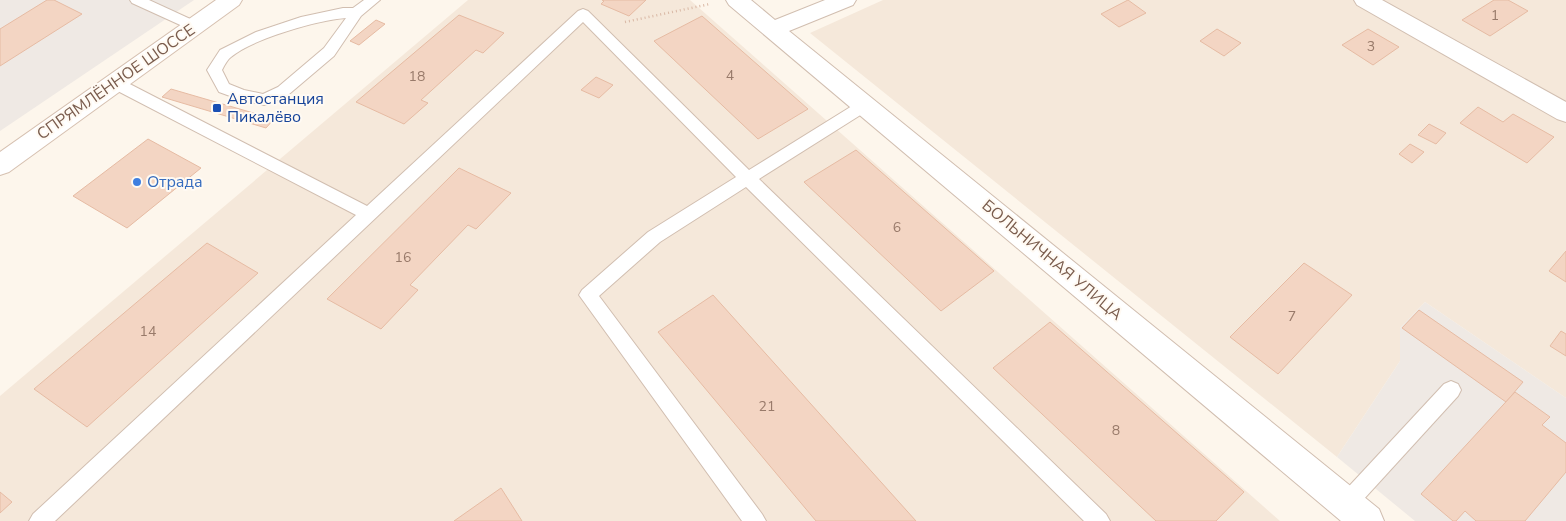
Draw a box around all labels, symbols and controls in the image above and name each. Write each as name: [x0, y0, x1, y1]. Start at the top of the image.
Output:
house number: 1: [1491, 6, 1499, 25]
street label: СПРЯМЛЁННОЕ ШОССЕ: [33, 19, 199, 145]
house number: 3: [1367, 37, 1375, 56]
house number: 4: [726, 66, 734, 85]
house number: 18: [409, 67, 425, 86]
place label: Автостанция Пикалёво: [227, 88, 324, 128]
marker: Автостанция Пикалёво: [211, 102, 223, 114]
place label: Отрада: [147, 171, 203, 193]
marker: Отрада: [131, 176, 143, 188]
street label: БОЛЬНИЧНАЯ УЛИЦА: [977, 195, 1127, 326]
house number: 6: [893, 218, 901, 237]
house number: 16: [395, 248, 411, 267]
house number: 7: [1288, 307, 1296, 326]
house number: 14: [140, 322, 156, 341]
house number: 21: [759, 397, 775, 416]
house number: 8: [1112, 421, 1120, 440]

